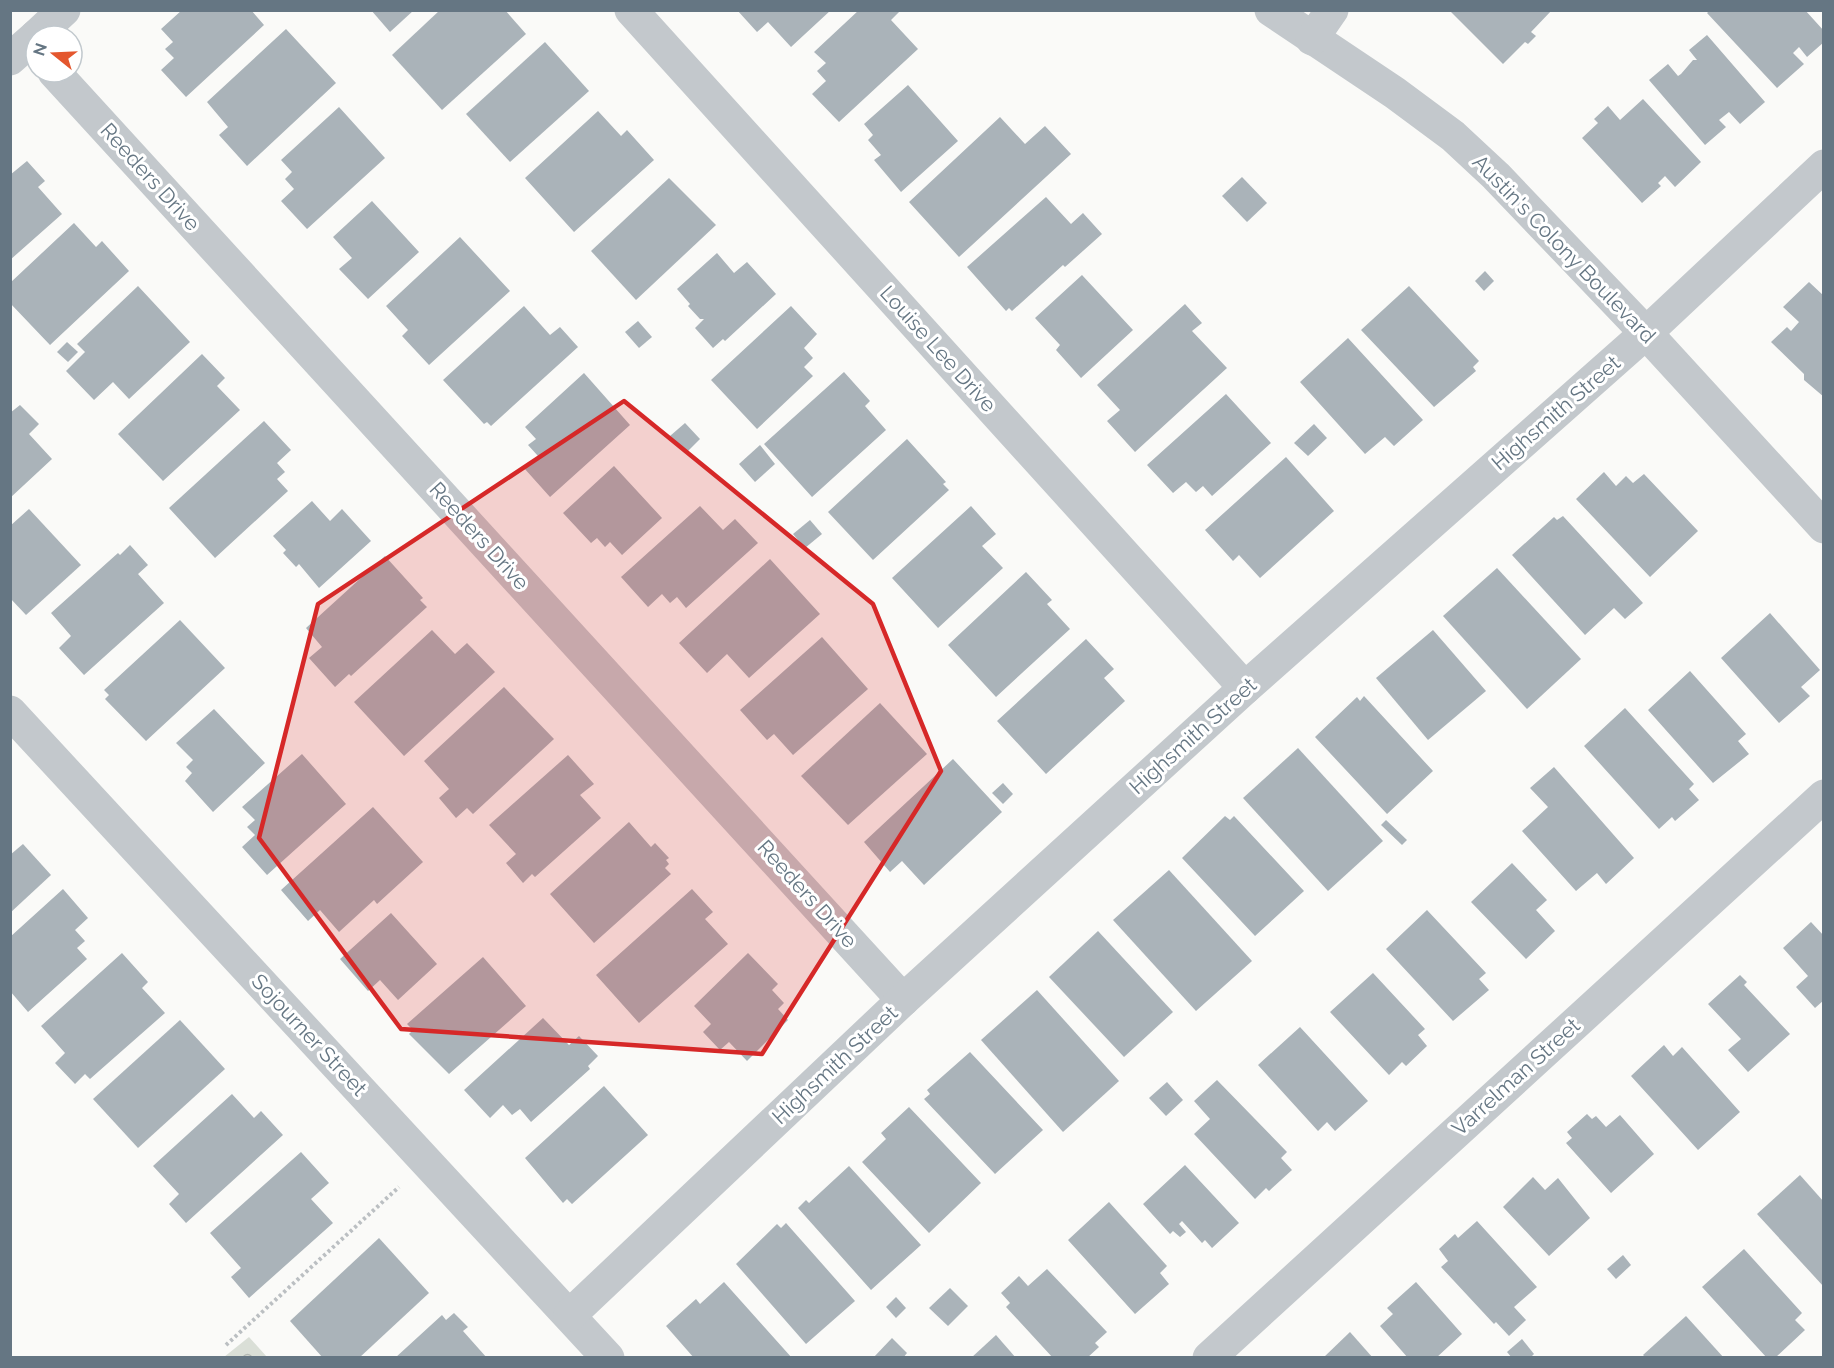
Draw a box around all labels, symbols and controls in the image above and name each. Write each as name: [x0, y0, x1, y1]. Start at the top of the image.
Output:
north arrow: [24, 24, 84, 84]
text: N: [29, 41, 51, 58]
street label: Reeders Drive: [95, 118, 205, 236]
street label: Austin's Colony Boulevard: [1468, 149, 1661, 348]
street label: Louise Lee Drive: [875, 280, 1002, 417]
street label: Highsmith Street: [1486, 350, 1625, 475]
street label: Reeders Drive: [424, 477, 534, 595]
street label: Highsmith Street: [1124, 672, 1261, 799]
street label: Reeders Drive: [752, 835, 862, 953]
street label: Sojourner Street: [247, 969, 372, 1101]
street label: Highsmith Street: [767, 1000, 902, 1129]
street label: Varrelman Street: [1447, 1013, 1585, 1141]

